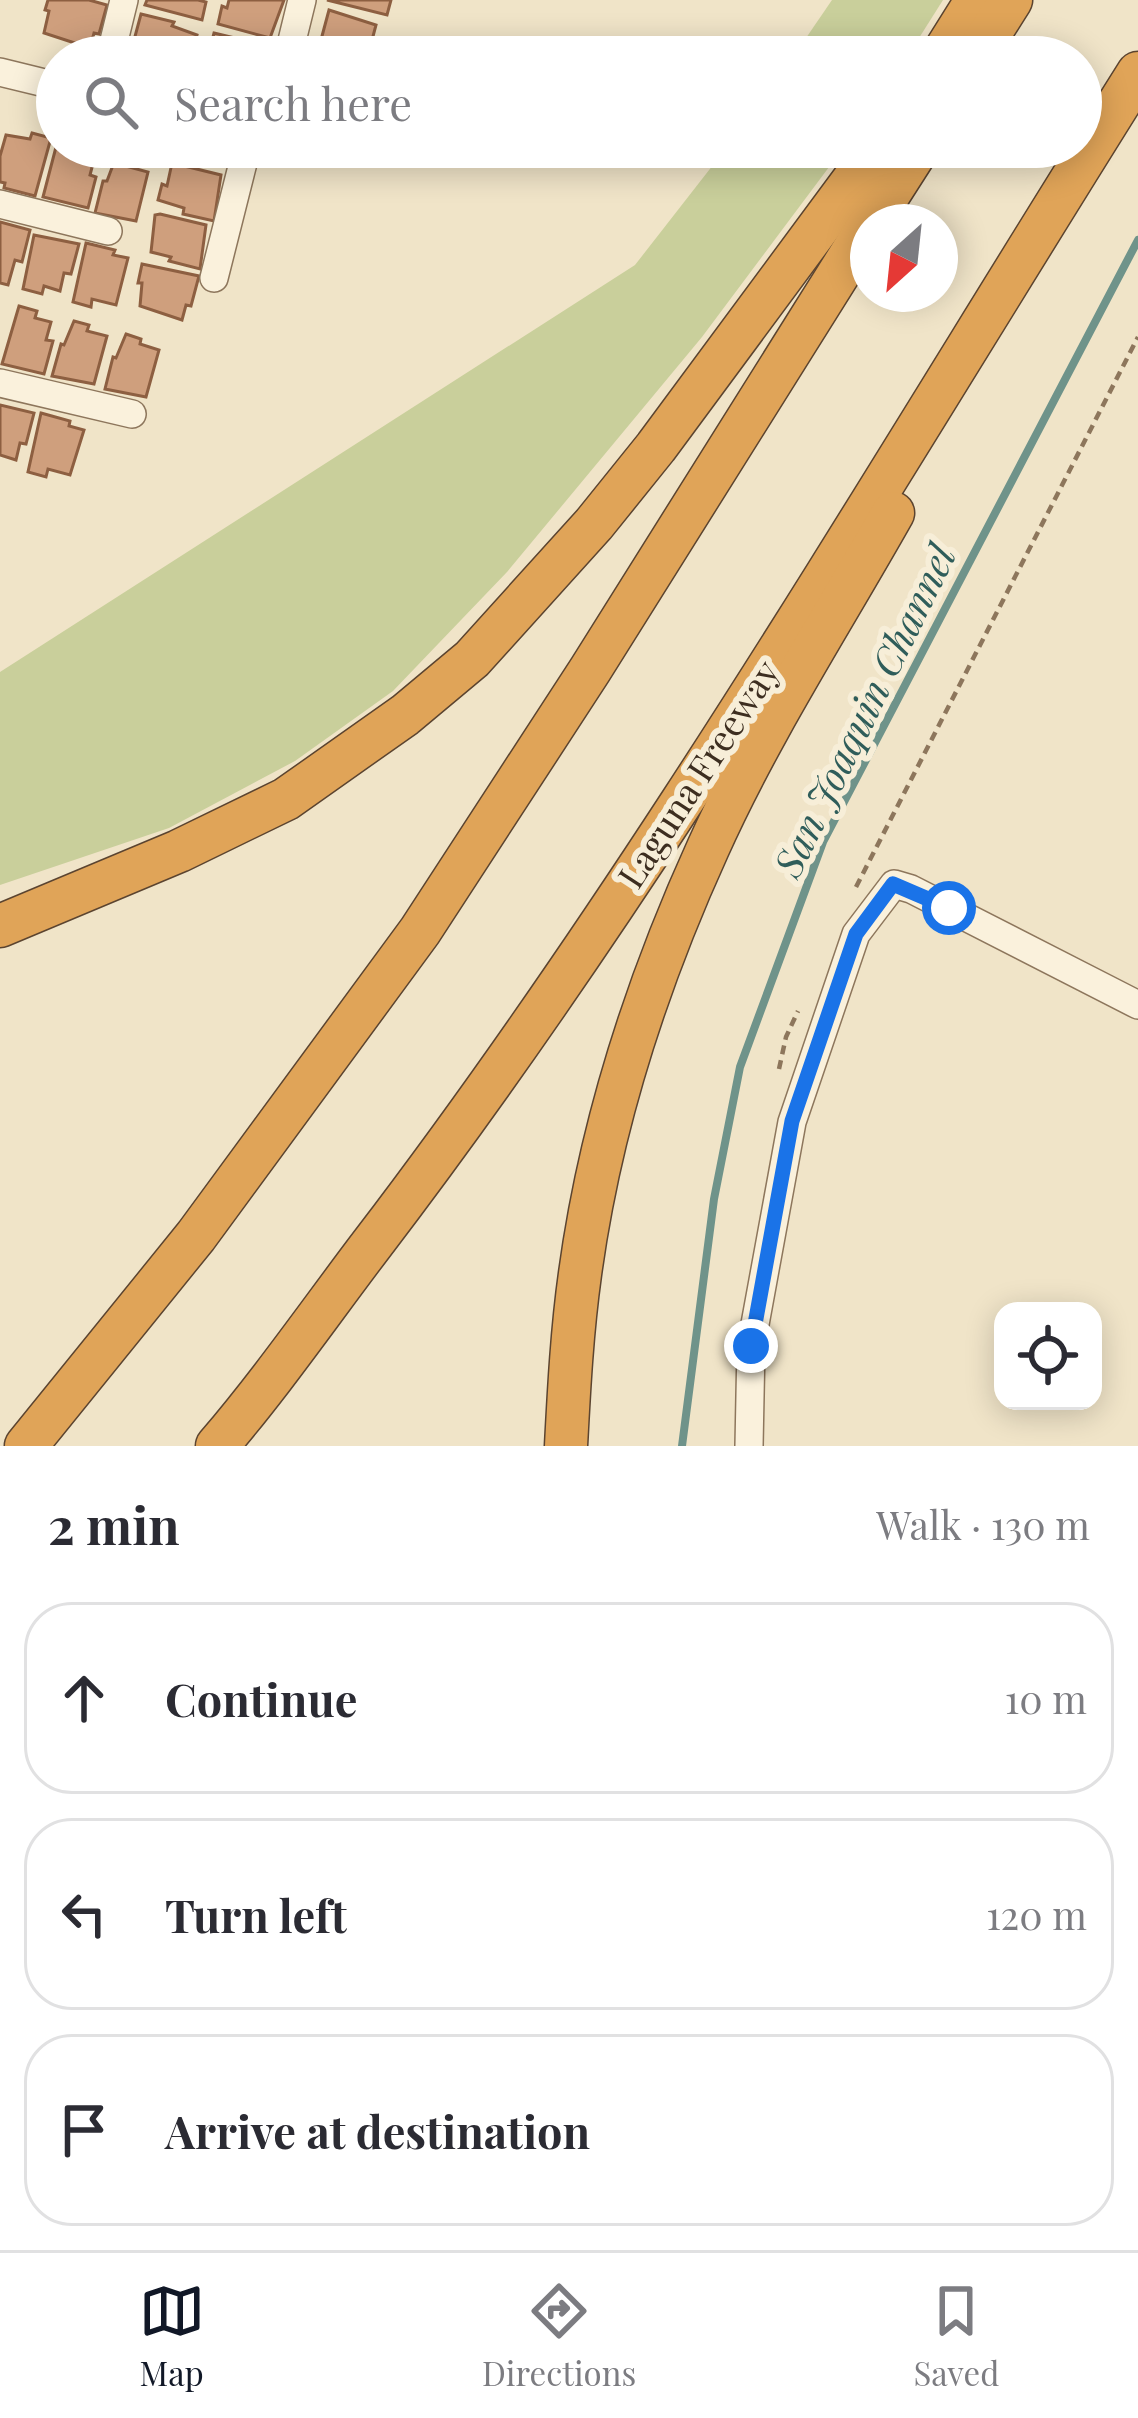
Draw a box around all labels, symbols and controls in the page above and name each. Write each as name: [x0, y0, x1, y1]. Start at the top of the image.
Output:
search box: [36, 36, 1102, 168]
icon: search: [78, 69, 144, 135]
text: Search here: [174, 72, 412, 132]
north arrow: [850, 204, 958, 312]
water label: San Joaquin Channel: [760, 533, 967, 885]
street label: Laguna Freeway: [605, 650, 789, 896]
route start: [922, 881, 976, 935]
map controls: [994, 1302, 1102, 1410]
button: locate: [994, 1302, 1102, 1410]
route end: [724, 1319, 778, 1373]
text: 2 min: [48, 1490, 180, 1558]
text: Walk · 130 m: [876, 1498, 1090, 1550]
icon: ahead: [51, 1665, 117, 1731]
text: Continue: [165, 1668, 357, 1728]
text: 10 m: [1005, 1672, 1087, 1724]
icon: left: [51, 1881, 117, 1947]
text: Turn left: [165, 1884, 347, 1944]
text: 120 m: [986, 1888, 1087, 1940]
icon: arrive: [51, 2097, 117, 2163]
text: Arrive at destination: [165, 2100, 590, 2160]
tab: Map: [139, 2278, 205, 2394]
tab: Directions: [482, 2278, 636, 2394]
tab: Saved: [914, 2278, 999, 2394]

